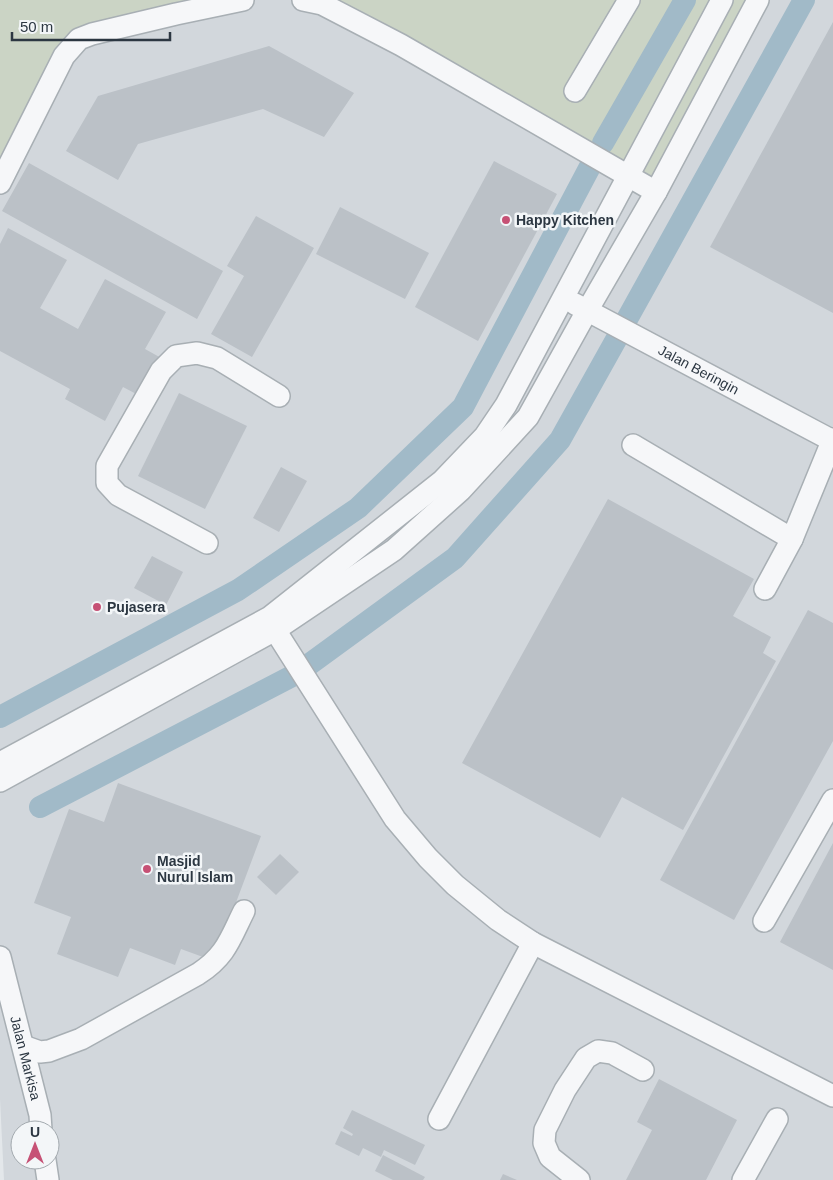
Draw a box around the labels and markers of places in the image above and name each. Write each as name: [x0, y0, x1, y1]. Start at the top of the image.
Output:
place label: Happy Kitchen: [516, 212, 614, 228]
marker: Happy Kitchen: [500, 214, 512, 226]
place label: Pujasera: [107, 599, 166, 615]
marker: Pujasera: [91, 601, 103, 613]
place label: Masjid Nurul Islam: [157, 853, 233, 885]
marker: Masjid Nurul Islam: [141, 863, 153, 875]

